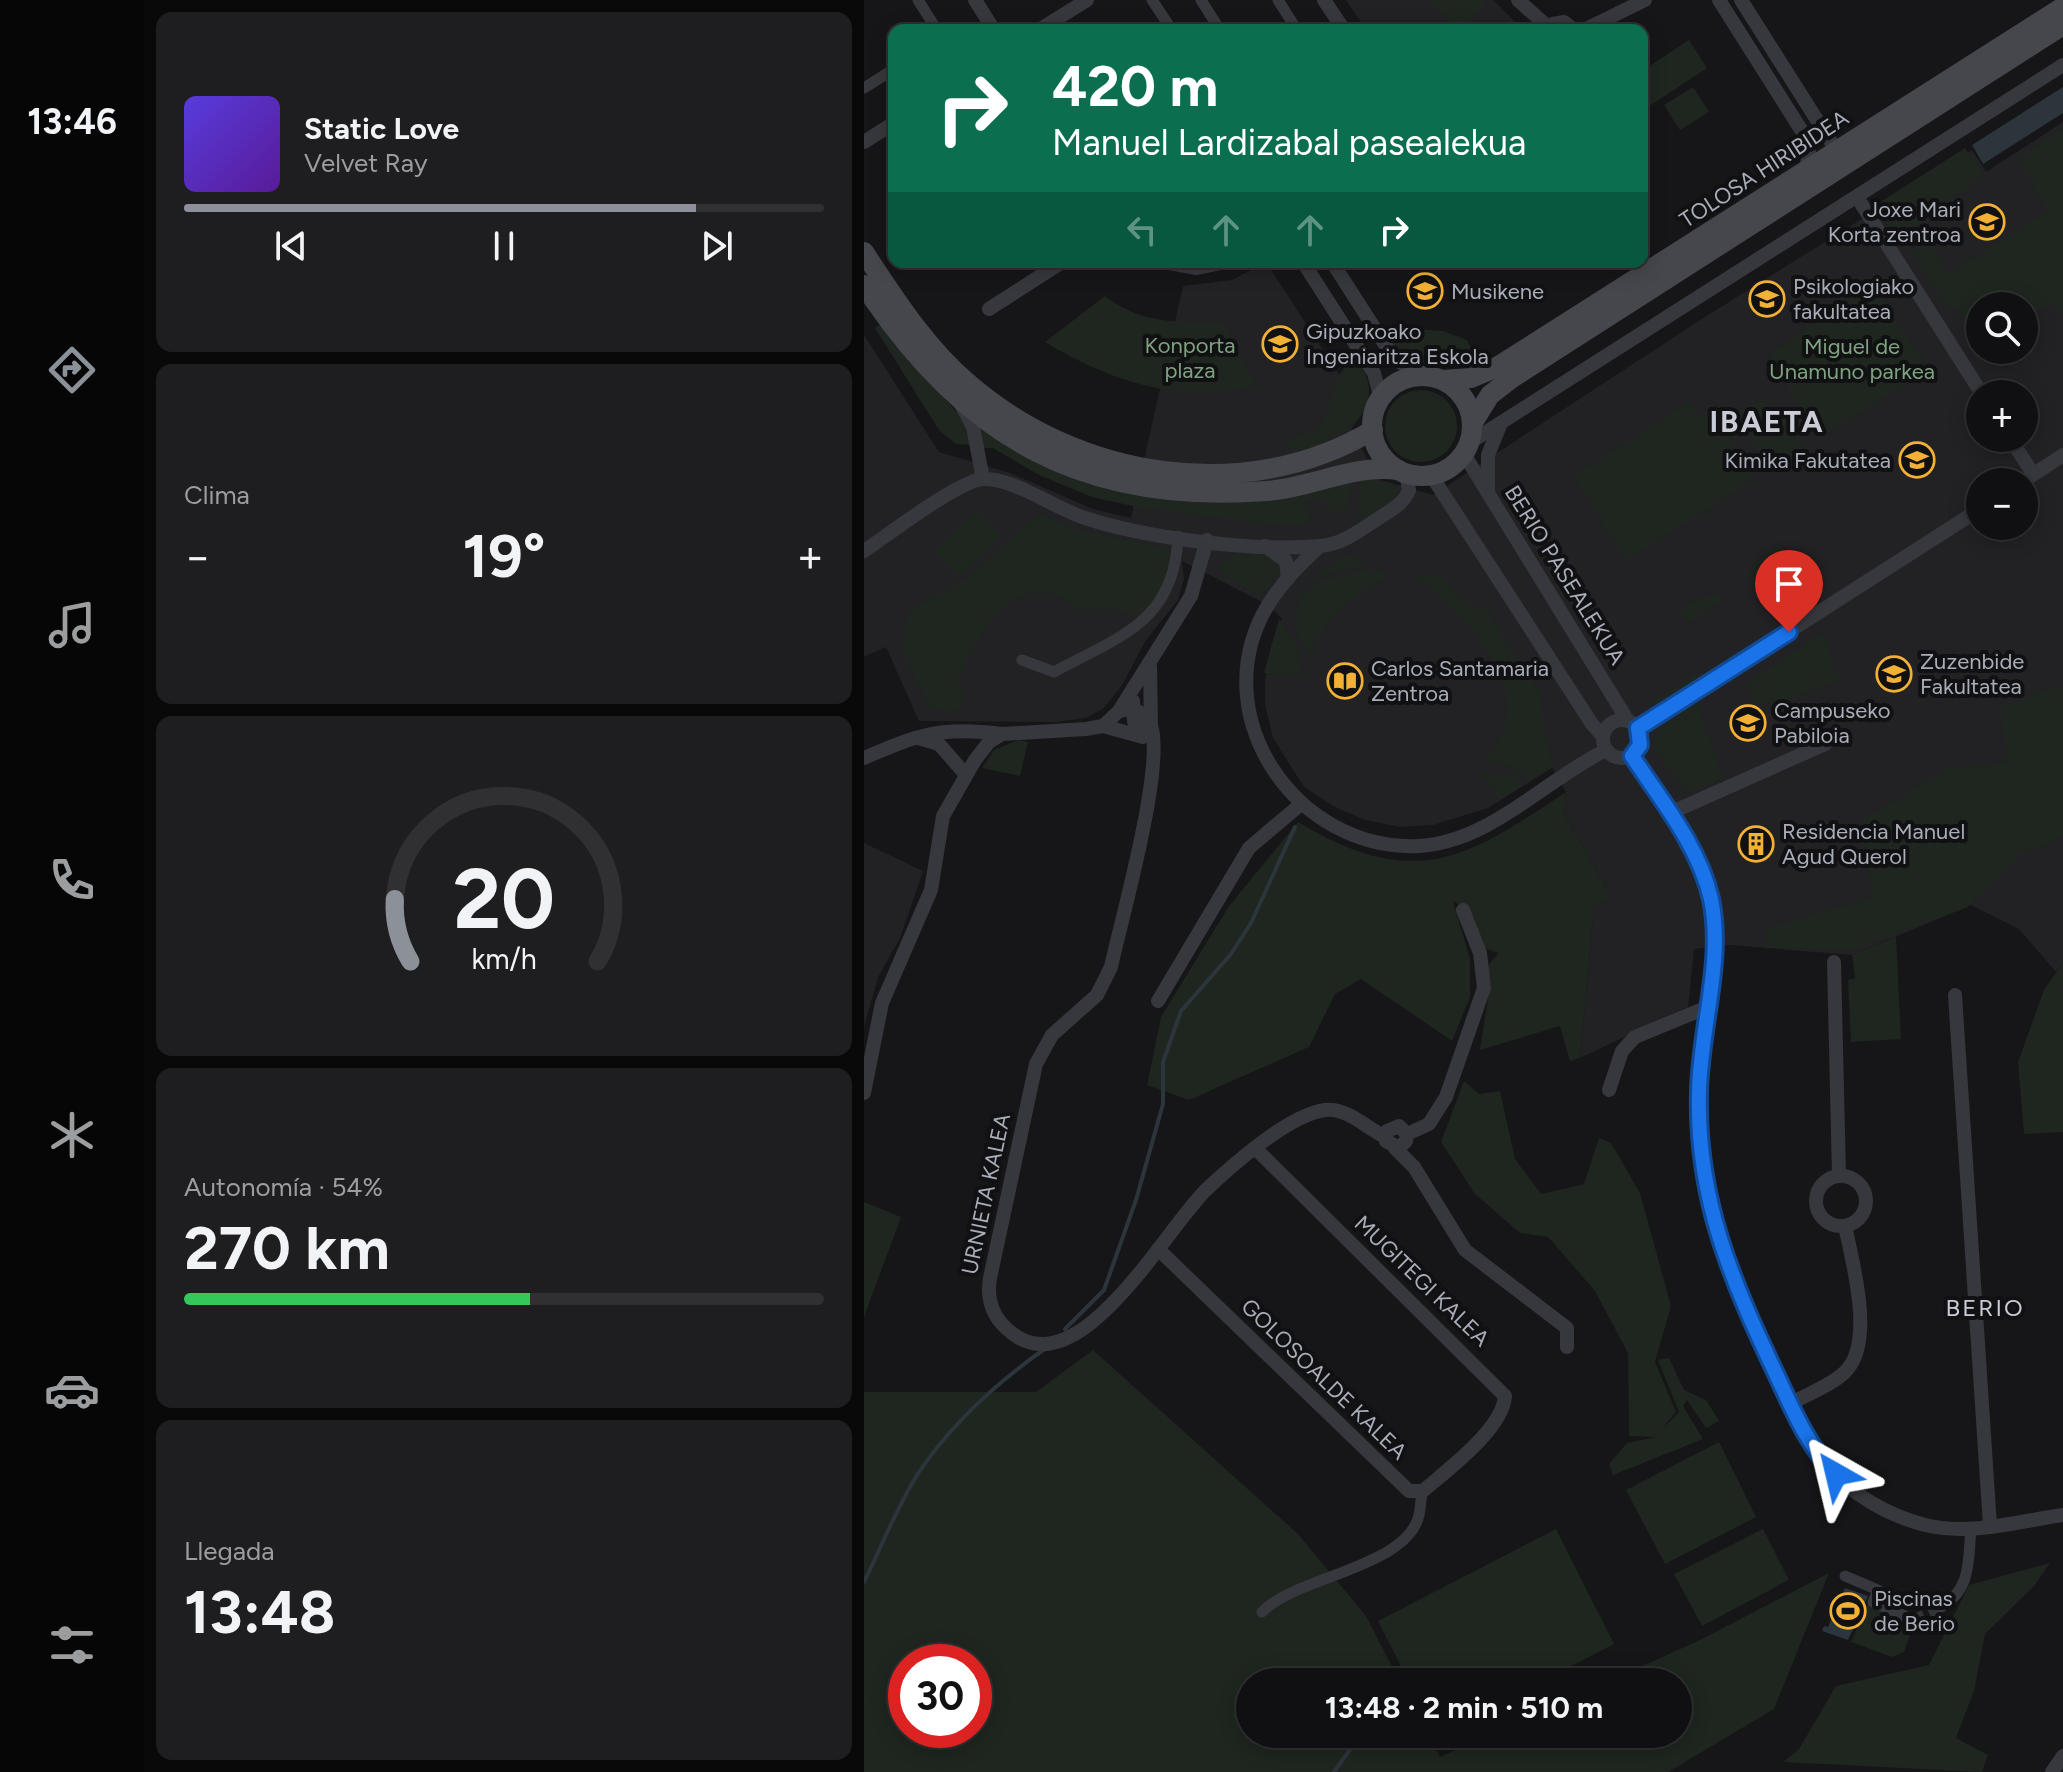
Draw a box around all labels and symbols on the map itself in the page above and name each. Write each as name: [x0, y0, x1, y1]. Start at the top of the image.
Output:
street label: TOLOSA HIRIBIDEA: [1675, 104, 1854, 234]
place label: Joxe Mari Korta zentroa: [1828, 196, 1961, 248]
school or university icon: Joxe Mari Korta zentroa: [1968, 203, 2006, 241]
school or university icon: Musikene: [1406, 272, 1444, 310]
place label: Psikologiako fakultatea: [1793, 273, 1914, 325]
place label: Musikene: [1451, 278, 1544, 305]
school or university icon: Psikologiako fakultatea: [1748, 280, 1786, 318]
place label: Gipuzkoako Ingeniaritza Eskola: [1306, 318, 1489, 370]
school or university icon: Gipuzkoako Ingeniaritza Eskola: [1261, 325, 1299, 363]
park label: Konporta plaza: [1145, 332, 1235, 384]
park label: Miguel de Unamuno parkea: [1769, 333, 1935, 385]
district label: IBAETA: [1709, 403, 1825, 440]
school or university icon: Kimika Fakutatea: [1898, 441, 1936, 479]
place label: Kimika Fakutatea: [1725, 447, 1891, 474]
street label: BERIO PASEALEKUA: [1499, 480, 1631, 670]
pin: [1755, 550, 1823, 632]
place label: Zuzenbide Fakultatea: [1920, 648, 2024, 700]
place label: Carlos Santamaria Zentroa: [1371, 655, 1549, 707]
school or university icon: Zuzenbide Fakultatea: [1875, 655, 1913, 693]
library icon: Carlos Santamaria Zentroa: [1326, 662, 1364, 700]
place label: Campuseko Pabiloia: [1774, 697, 1891, 749]
school or university icon: Campuseko Pabiloia: [1729, 704, 1767, 742]
place label: Residencia Manuel Agud Querol: [1782, 818, 1965, 870]
building icon: Residencia Manuel Agud Querol: [1737, 825, 1775, 863]
street label: URNIETA KALEA: [956, 1111, 1016, 1277]
street label: MUGITEGI KALEA: [1349, 1210, 1495, 1352]
street label: GOLOSOALDE KALEA: [1235, 1293, 1413, 1465]
district label: BERIO: [1945, 1293, 2025, 1322]
position arrow: [1794, 1432, 1878, 1516]
place label: Piscinas de Berio: [1874, 1585, 1955, 1637]
sports icon: Piscinas de Berio: [1829, 1592, 1867, 1630]
speed limit sign: 30: [888, 1644, 992, 1748]

